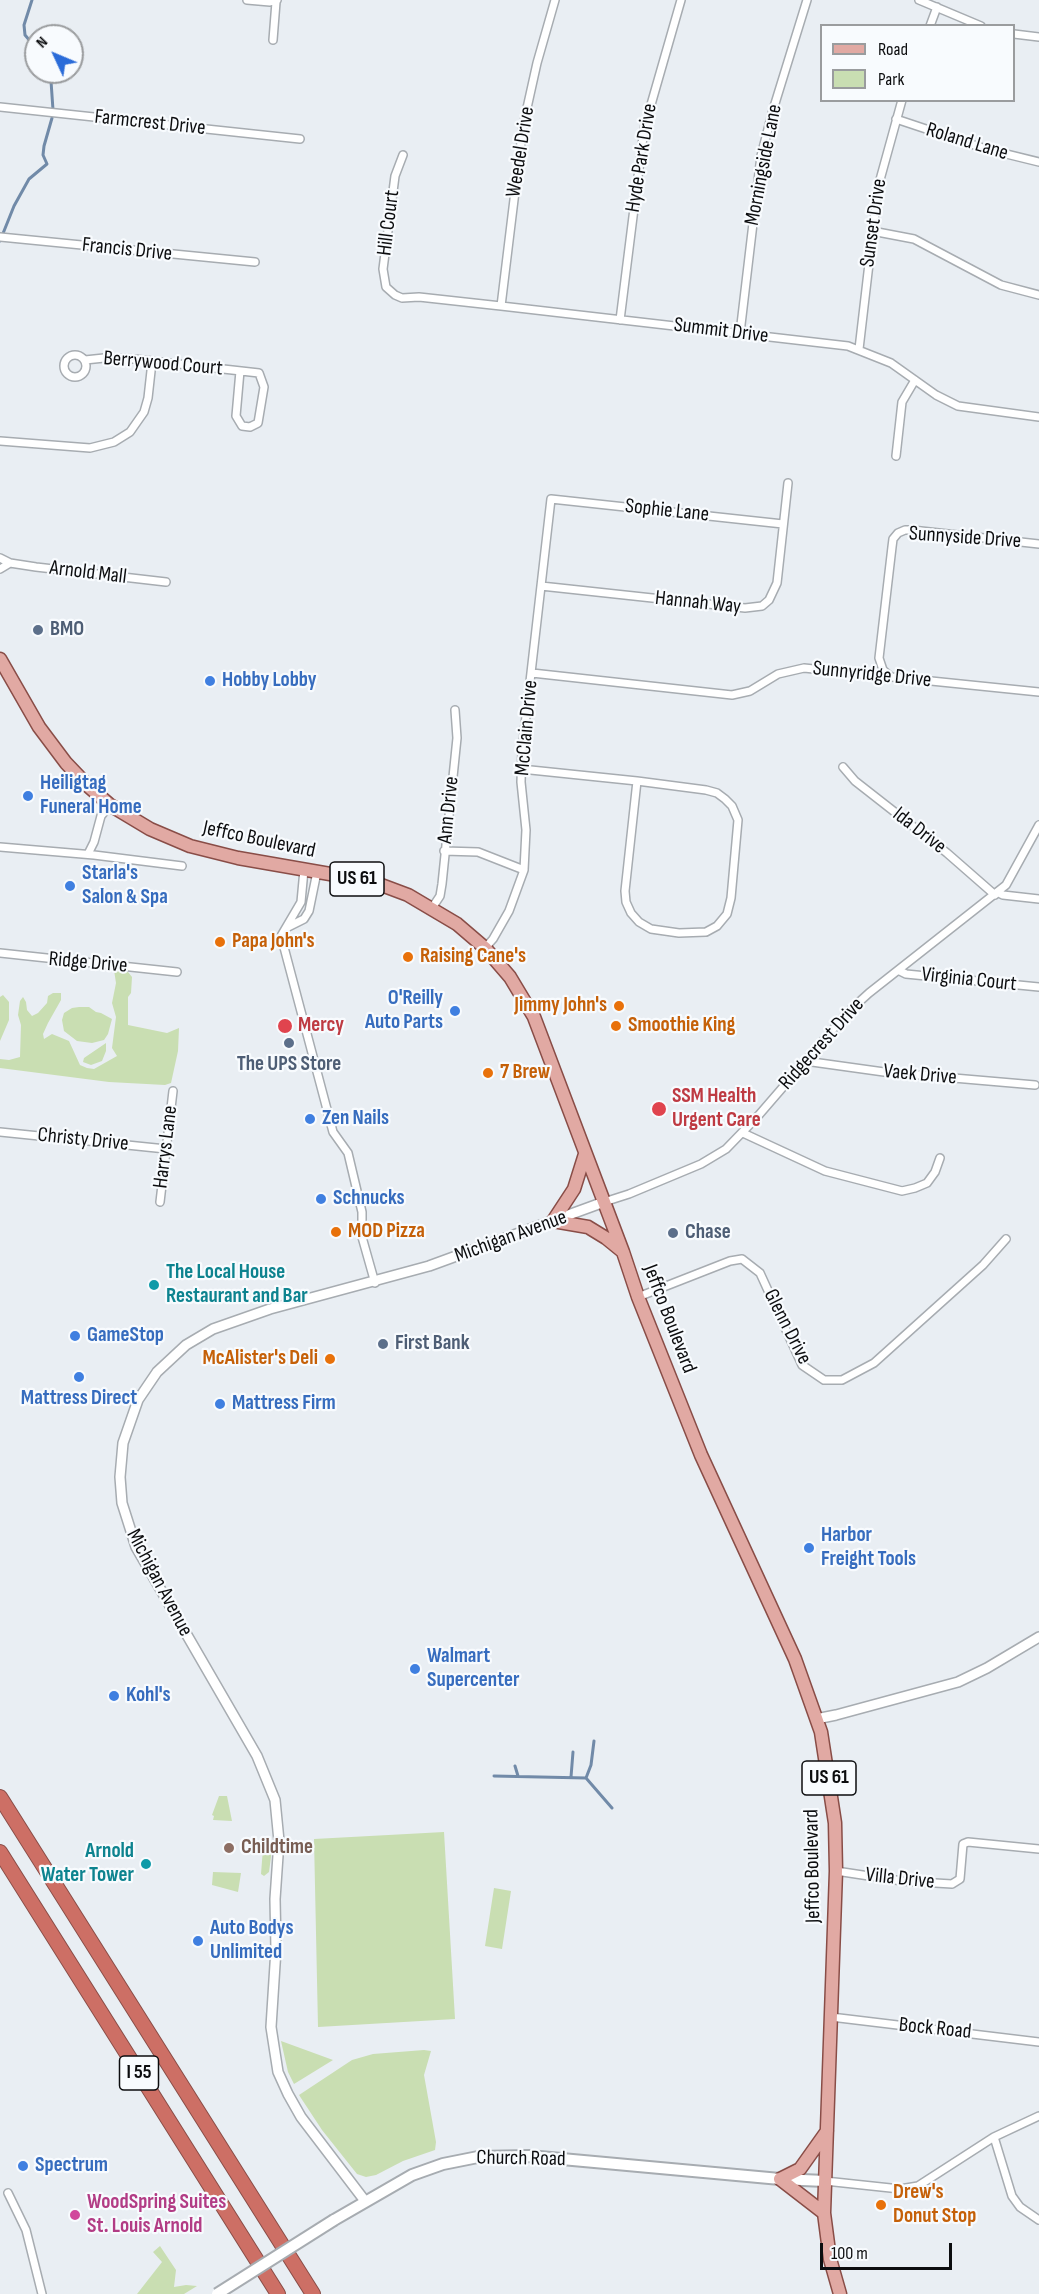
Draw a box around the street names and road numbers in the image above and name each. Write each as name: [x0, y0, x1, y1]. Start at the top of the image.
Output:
street label: Hyde Park Drive: [621, 102, 663, 214]
street label: Morningside Lane: [740, 102, 788, 228]
street label: Farmcrest Drive: [93, 105, 207, 141]
street label: Weedel Drive: [501, 105, 541, 199]
street label: Roland Lane: [923, 118, 1011, 166]
street label: Sunset Drive: [855, 177, 893, 269]
street label: Hill Court: [372, 189, 406, 257]
street label: Francis Drive: [81, 233, 173, 267]
street label: Summit Drive: [672, 313, 770, 349]
street label: Berrywood Court: [102, 346, 224, 382]
street label: Sophie Lane: [624, 494, 710, 528]
street label: Sunnyside Drive: [908, 522, 1022, 554]
street label: Arnold Mall: [48, 556, 128, 590]
street label: Hannah Way: [654, 586, 742, 620]
street label: Sunnyridge Drive: [811, 656, 933, 694]
street label: McClain Drive: [510, 679, 544, 777]
street label: Ann Drive: [433, 775, 465, 845]
street label: Ida Drive: [887, 802, 951, 860]
street label: Jeffco Boulevard: [201, 816, 317, 864]
road number: US 61: [330, 862, 384, 896]
street label: Ridge Drive: [47, 947, 129, 979]
street label: Virginia Court: [920, 962, 1018, 998]
street label: Ridgecrest Drive: [774, 993, 870, 1095]
street label: Vaek Drive: [882, 1059, 958, 1091]
street label: Harrys Lane: [148, 1104, 184, 1190]
street label: Christy Drive: [36, 1123, 130, 1157]
street label: Michigan Avenue: [451, 1205, 571, 1269]
street label: Jeffco Boulevard: [637, 1261, 701, 1377]
street label: Glenn Drive: [757, 1285, 817, 1369]
street label: Michigan Avenue: [120, 1525, 198, 1641]
road number: US 61: [802, 1761, 856, 1795]
street label: Jeffco Boulevard: [799, 1809, 827, 1923]
street label: Villa Drive: [864, 1863, 936, 1895]
street label: Bock Road: [897, 2013, 973, 2045]
road number: I 55: [120, 2056, 158, 2090]
street label: Church Road: [476, 2146, 566, 2172]

